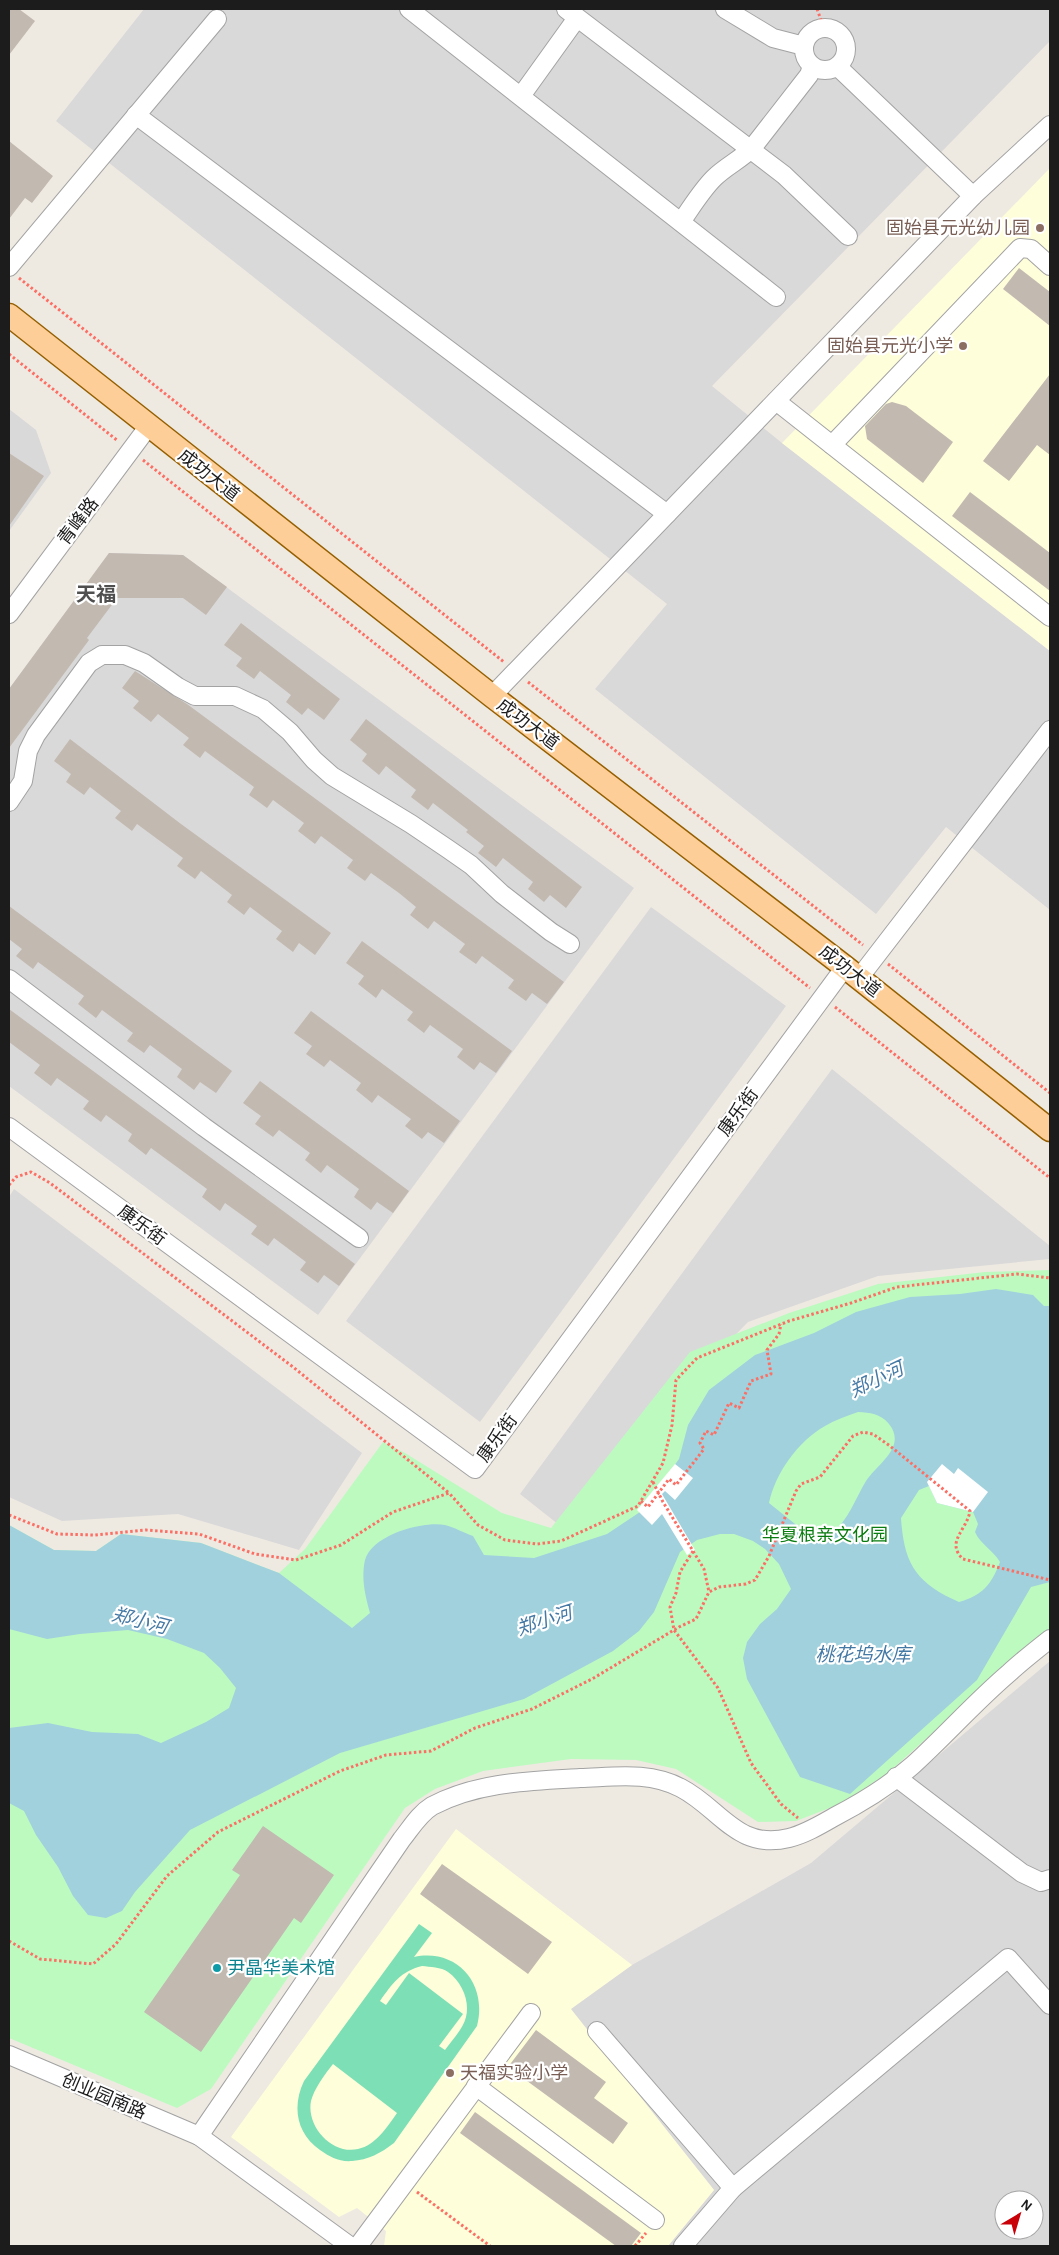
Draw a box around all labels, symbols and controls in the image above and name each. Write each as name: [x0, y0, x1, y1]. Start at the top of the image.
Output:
place label: 固始县元光幼儿园: [886, 218, 1030, 238]
marker: 固始县元光幼儿园: [1034, 222, 1046, 234]
place label: 固始县元光小学: [827, 336, 953, 356]
marker: 固始县元光小学: [957, 340, 969, 352]
street label: 成功大道: [174, 445, 244, 505]
street label: 青峰路: [54, 493, 102, 549]
district label: 天福: [76, 584, 116, 605]
street label: 成功大道: [493, 694, 563, 754]
street label: 成功大道: [815, 941, 885, 1001]
street label: 康乐街: [714, 1084, 762, 1140]
street label: 康乐街: [114, 1201, 170, 1249]
water label: 郑小河: [846, 1357, 910, 1401]
street label: 康乐街: [473, 1410, 521, 1466]
park label: 华夏根亲文化园: [762, 1525, 888, 1545]
water label: 郑小河: [514, 1601, 578, 1639]
water label: 郑小河: [110, 1604, 174, 1639]
water label: 桃花坞水库: [815, 1645, 913, 1665]
place label: 尹晶华美术馆: [227, 1958, 335, 1978]
marker: 尹晶华美术馆: [211, 1962, 223, 1974]
place label: 天福实验小学: [460, 2063, 568, 2083]
marker: 天福实验小学: [444, 2067, 456, 2079]
street label: 创业园南路: [59, 2069, 149, 2123]
north arrow: [994, 2190, 1044, 2240]
text: N: [1018, 2197, 1035, 2214]

